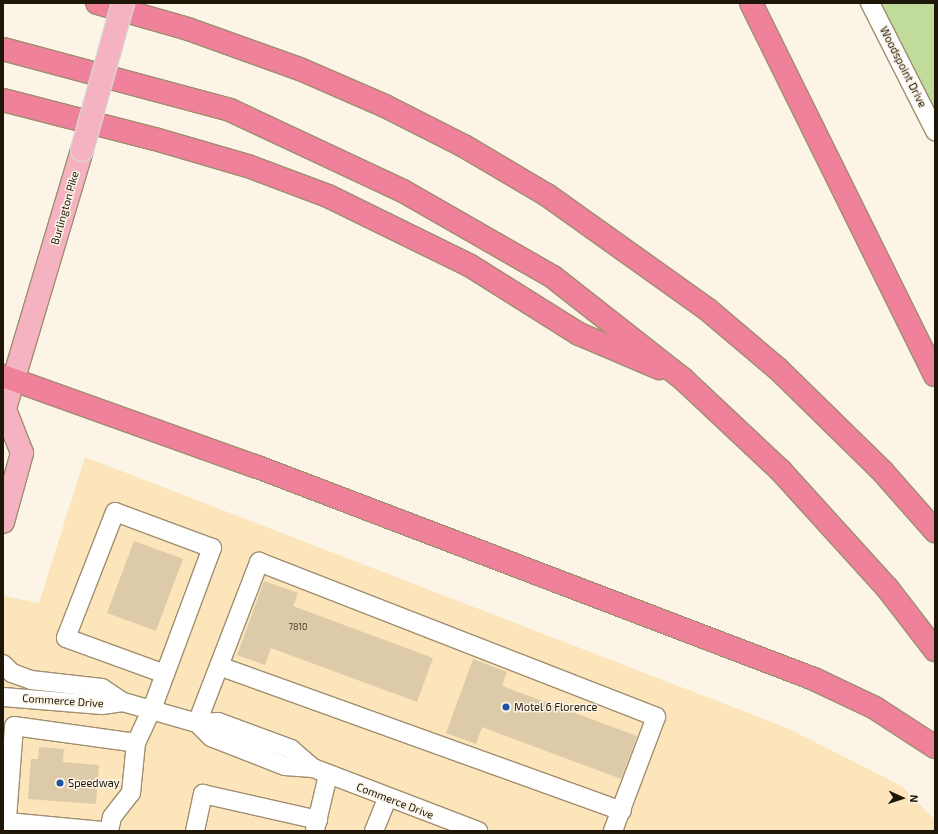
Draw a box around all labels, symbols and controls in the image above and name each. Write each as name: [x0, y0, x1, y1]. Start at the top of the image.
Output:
street label: Woodspoint Drive: [877, 24, 929, 110]
street label: Burlington Pike: [48, 170, 82, 246]
house number: 7810: [288, 622, 308, 632]
street label: Commerce Drive: [22, 692, 104, 710]
place label: Motel 6 Florence: [514, 700, 598, 714]
marker: Motel 6 Florence: [501, 702, 511, 712]
place label: Speedway: [68, 776, 120, 790]
marker: Speedway: [55, 778, 65, 788]
north arrow: [882, 778, 922, 818]
street label: Commerce Drive: [354, 780, 436, 822]
text: N: [908, 794, 921, 803]

